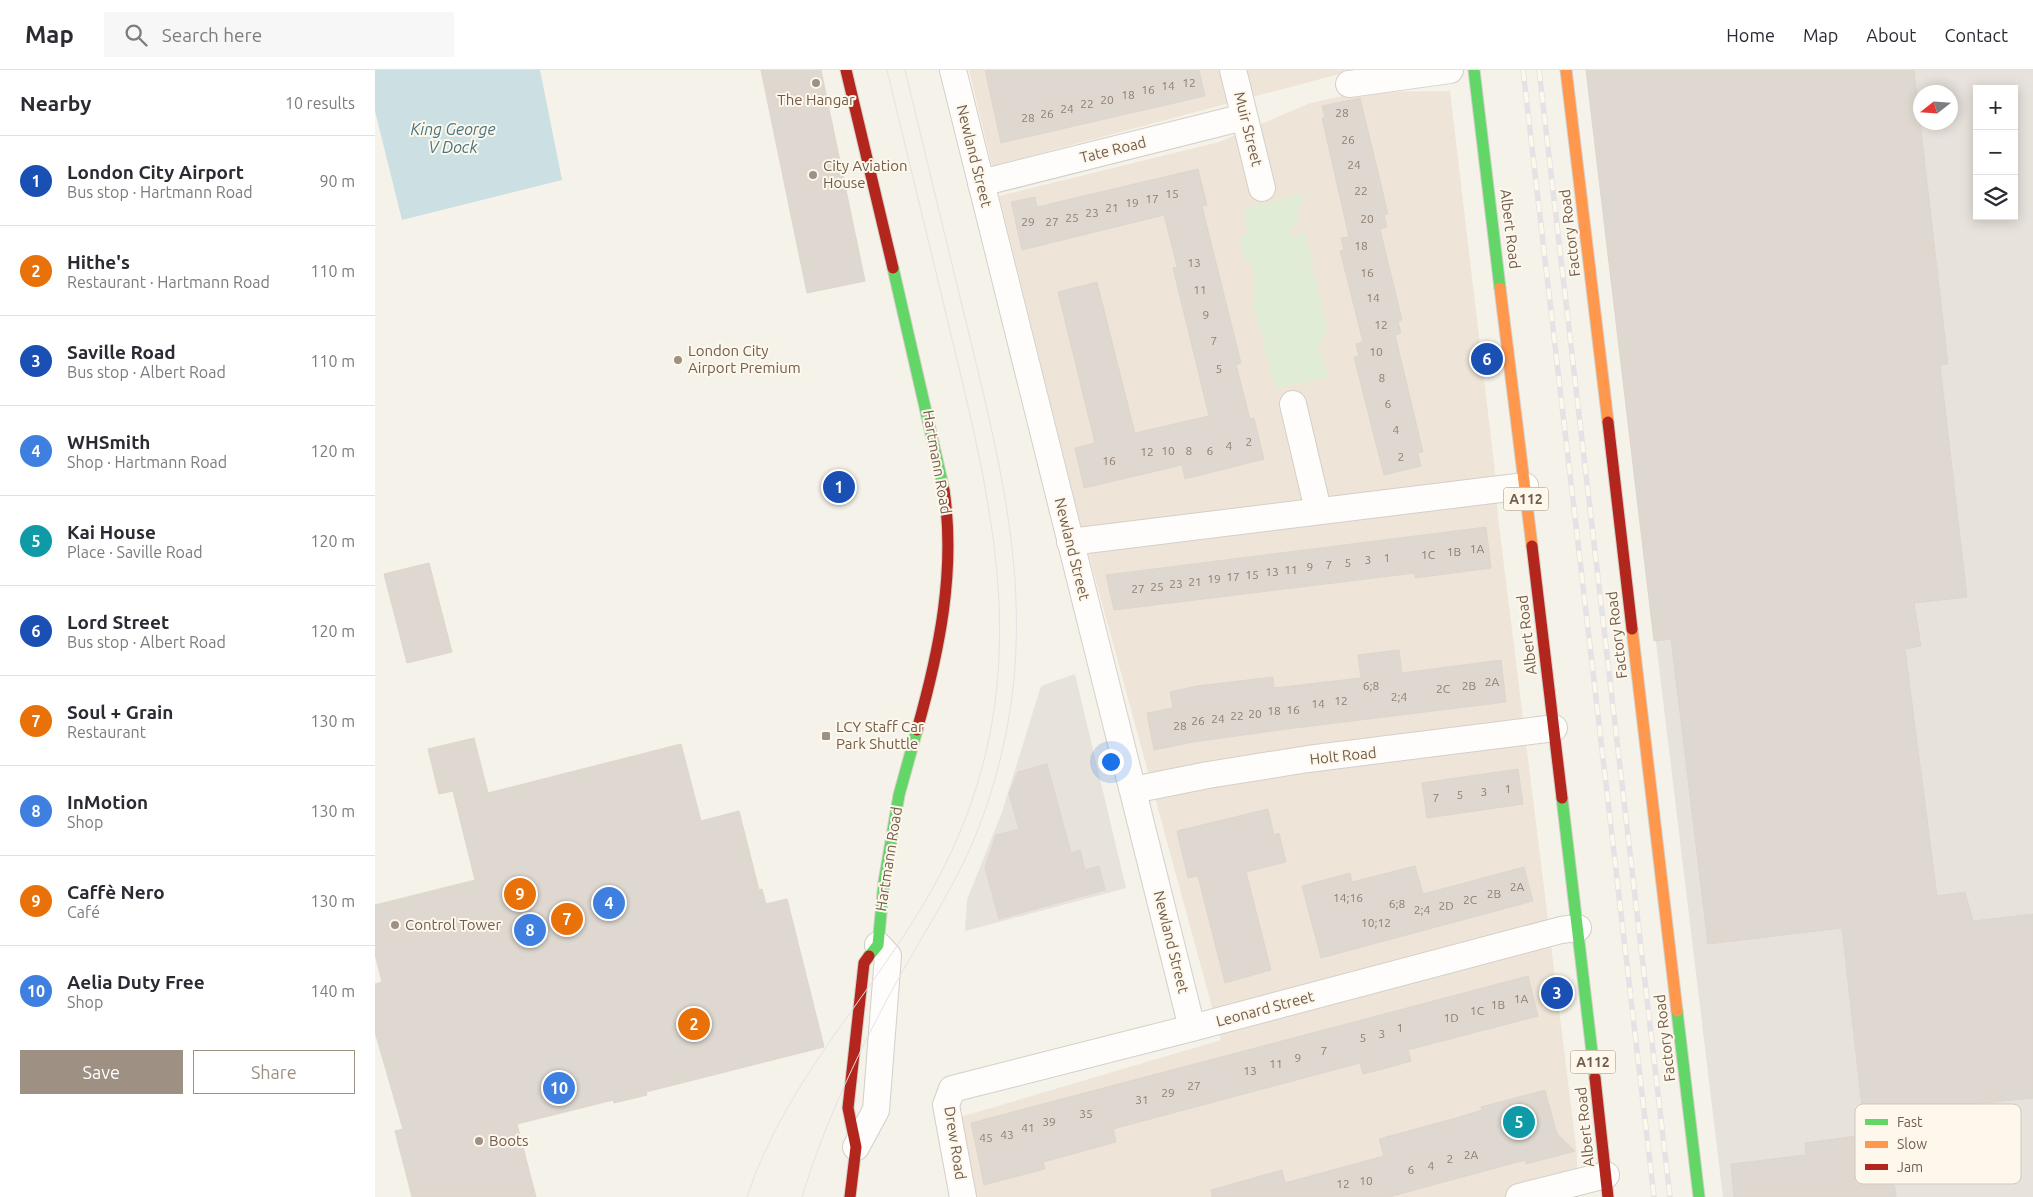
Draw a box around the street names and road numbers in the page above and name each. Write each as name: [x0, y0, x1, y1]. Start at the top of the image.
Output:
street label: Muir Street: [1231, 90, 1266, 168]
street label: Newland Street: [954, 103, 995, 209]
street label: Tate Road: [1078, 133, 1148, 166]
street label: Albert Road: [1497, 188, 1524, 270]
street label: Factory Road: [1556, 188, 1583, 278]
street label: Hartmann Road: [920, 408, 955, 515]
road number: A112: [1503, 488, 1549, 510]
street label: Newland Street: [1052, 496, 1093, 602]
street label: Factory Road: [1603, 590, 1630, 680]
street label: Albert Road: [1513, 594, 1540, 676]
street label: Holt Road: [1309, 744, 1377, 767]
street label: Hartmann Road: [872, 805, 905, 912]
street label: Newland Street: [1151, 889, 1192, 995]
street label: Leonard Street: [1214, 987, 1316, 1030]
street label: Factory Road: [1651, 993, 1678, 1083]
road number: A112: [1571, 1050, 1615, 1074]
street label: Albert Road: [1572, 1086, 1597, 1168]
street label: Drew Road: [941, 1105, 970, 1181]

